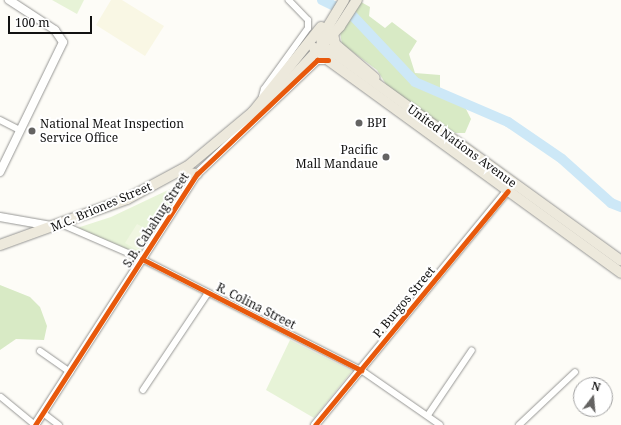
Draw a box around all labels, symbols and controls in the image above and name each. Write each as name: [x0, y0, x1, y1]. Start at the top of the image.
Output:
scale bar: [10, 8, 94, 34]
text: 100 m: [15, 14, 50, 31]
street label: United Nations Avenue: [405, 102, 519, 190]
place label: BPI: [367, 116, 386, 130]
place label: National Meat Inspection Service Office: [40, 117, 184, 145]
marker: BPI: [354, 118, 364, 128]
marker: National Meat Inspection Service Office: [27, 126, 37, 136]
place label: Pacific Mall Mandaue: [296, 143, 378, 171]
marker: Pacific Mall Mandaue: [381, 152, 391, 162]
street label: S.B. Cabahug Street: [120, 170, 192, 270]
street label: M.C. Briones Street: [49, 179, 153, 235]
street label: P. Burgos Street: [370, 264, 438, 340]
street label: R. Colina Street: [214, 280, 298, 332]
north arrow: [573, 377, 613, 417]
text: N: [590, 378, 602, 394]

